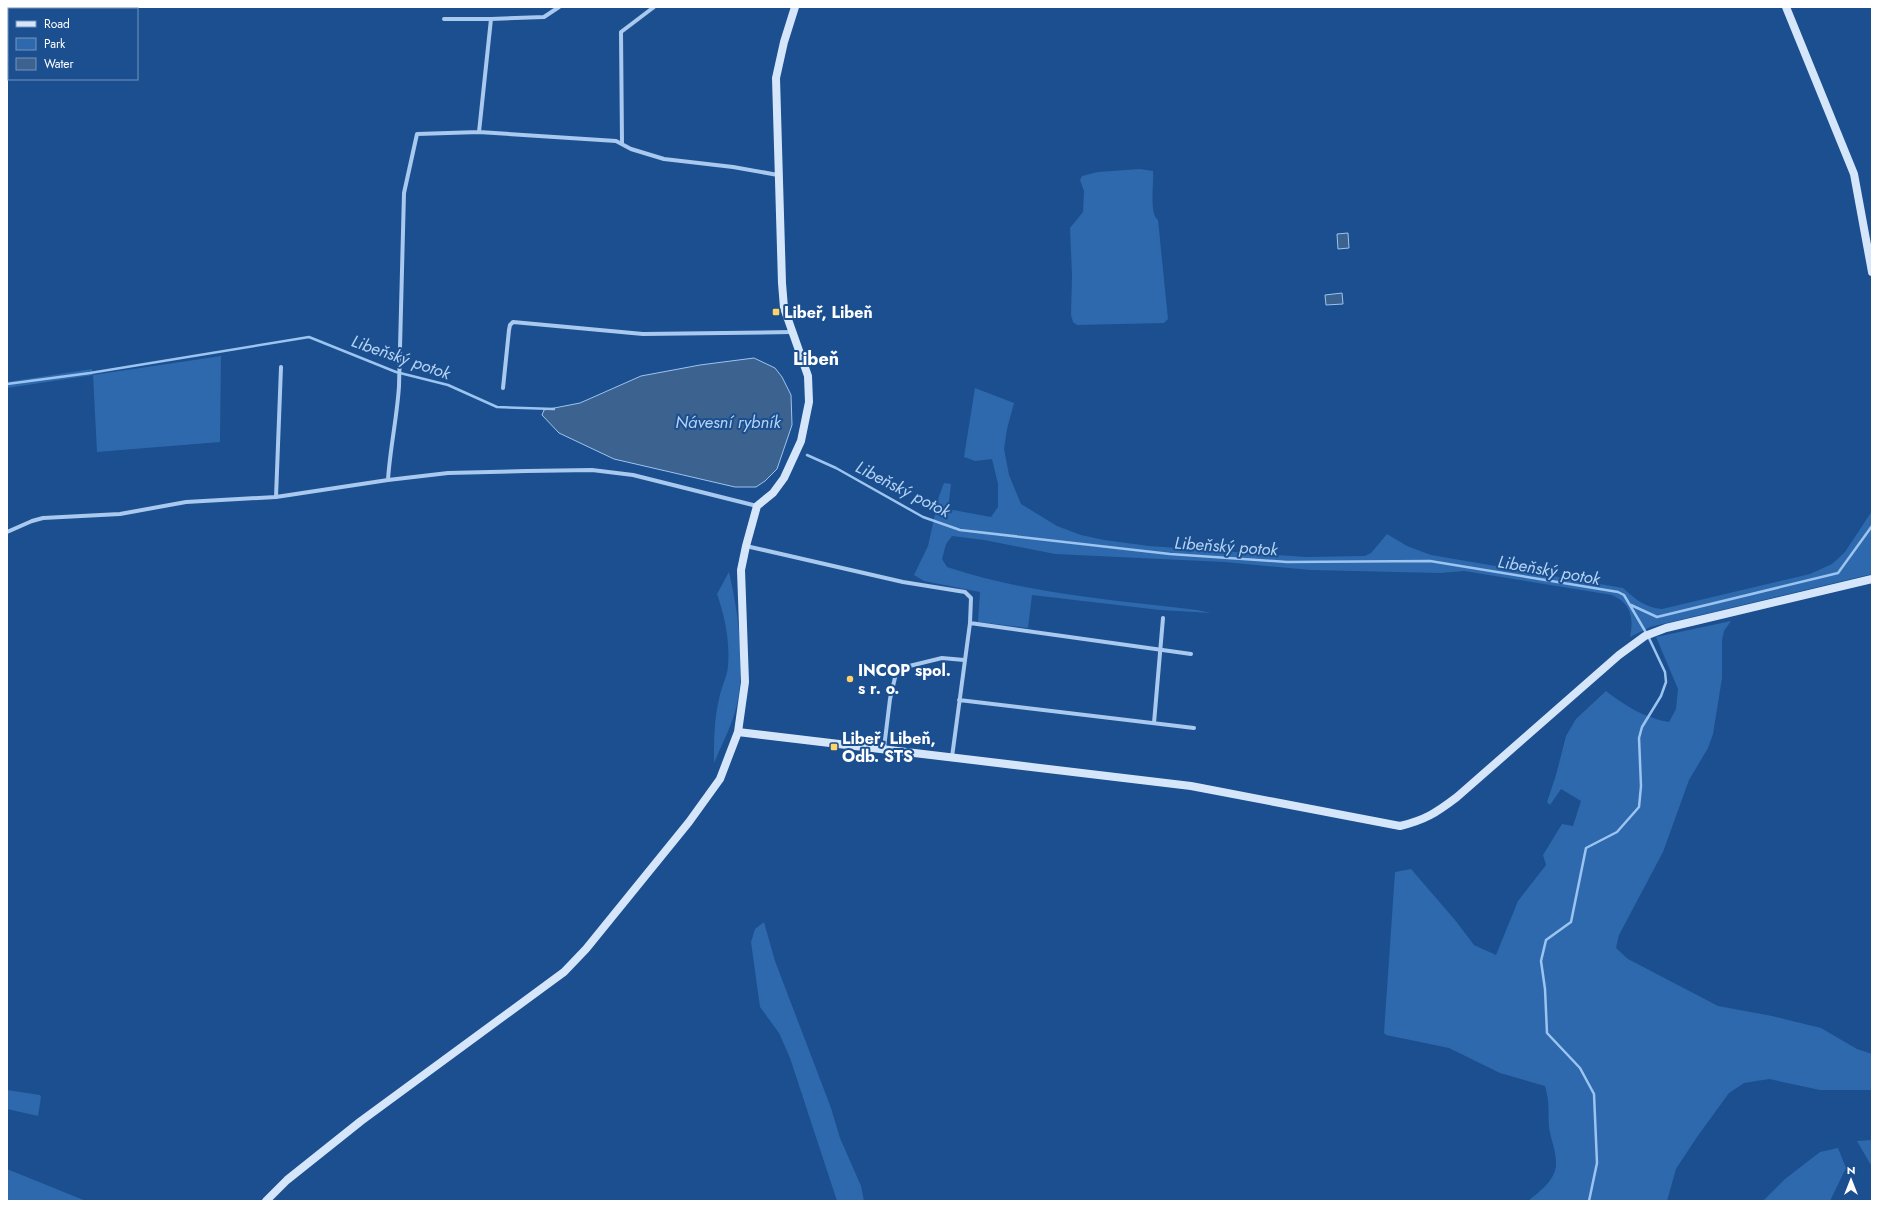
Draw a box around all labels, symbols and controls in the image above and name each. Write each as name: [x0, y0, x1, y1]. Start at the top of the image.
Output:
legend: [8, 8, 138, 80]
text: Road: [44, 15, 70, 33]
text: Park: [44, 35, 66, 53]
text: Water: [44, 55, 75, 73]
place label: Libeř, Libeň: [784, 301, 873, 324]
marker: Libeř, Libeň: [771, 307, 781, 317]
water label: Libeňský potok: [348, 329, 455, 385]
district label: Libeň: [793, 346, 839, 372]
water label: Návesní rybník: [675, 410, 781, 434]
water label: Libeňský potok: [851, 455, 955, 524]
water label: Libeňský potok: [1174, 530, 1279, 562]
water label: Libeňský potok: [1496, 549, 1603, 591]
place label: INCOP spol. s r. o.: [858, 659, 951, 700]
marker: INCOP spol. s r. o.: [845, 674, 855, 684]
place label: Libeř, Libeň, Odb. STS: [842, 727, 936, 768]
marker: Libeř, Libeň, Odb. STS: [829, 742, 839, 752]
north arrow: [1831, 1160, 1871, 1200]
text: N: [1847, 1162, 1855, 1178]

